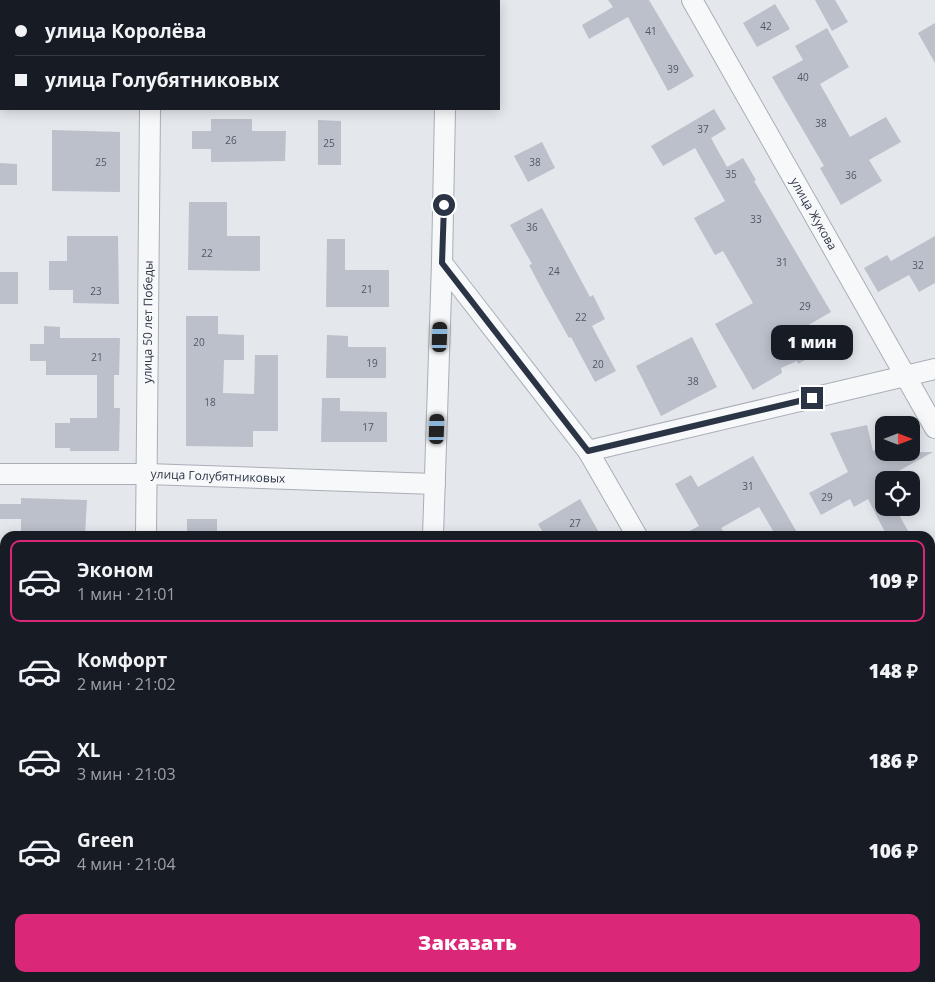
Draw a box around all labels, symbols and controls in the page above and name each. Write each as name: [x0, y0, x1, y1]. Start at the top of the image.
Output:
text: улица Королёва: [45, 18, 206, 44]
house number: 42: [760, 19, 772, 33]
house number: 41: [645, 24, 657, 38]
house number: 39: [667, 62, 679, 76]
text: улица Голубятниковых: [45, 67, 279, 93]
house number: 40: [797, 70, 809, 84]
house number: 38: [815, 116, 827, 130]
house number: 37: [697, 122, 709, 136]
house number: 26: [225, 133, 237, 147]
house number: 25: [323, 136, 335, 150]
house number: 25: [95, 155, 107, 169]
house number: 38: [529, 155, 541, 169]
house number: 35: [725, 167, 737, 181]
house number: 36: [845, 168, 857, 182]
street label: улица Жукова: [787, 174, 841, 253]
route start: [433, 194, 455, 216]
house number: 33: [750, 212, 762, 226]
house number: 36: [526, 220, 538, 234]
house number: 22: [201, 246, 213, 260]
house number: 31: [776, 255, 788, 269]
house number: 32: [912, 258, 924, 272]
street label: улица 50 лет Победы: [138, 260, 157, 384]
house number: 24: [548, 264, 560, 278]
house number: 21: [361, 282, 373, 296]
house number: 23: [90, 284, 102, 298]
house number: 29: [799, 299, 811, 313]
house number: 22: [575, 310, 587, 324]
car: [431, 322, 448, 352]
callout: 1 мин: [771, 326, 853, 360]
text: 1 мин: [787, 331, 837, 353]
house number: 20: [193, 335, 205, 349]
house number: 21: [91, 350, 103, 364]
house number: 19: [366, 356, 378, 370]
house number: 20: [592, 357, 604, 371]
house number: 38: [687, 374, 699, 388]
route end: [801, 387, 823, 409]
house number: 18: [204, 395, 216, 409]
car: [428, 414, 445, 444]
north arrow: [875, 416, 920, 461]
map controls: [875, 416, 920, 516]
house number: 17: [362, 420, 374, 434]
street label: улица Голубятниковых: [150, 465, 286, 487]
button: locate: [875, 471, 920, 516]
house number: 31: [742, 479, 754, 493]
house number: 29: [821, 490, 833, 504]
house number: 27: [569, 516, 581, 530]
text: Эконом: [77, 557, 154, 583]
icon: car: [17, 559, 62, 604]
text: 109 ₽: [869, 568, 918, 594]
text: 1 мин · 21:01: [77, 583, 176, 605]
text: Комфорт: [77, 647, 167, 673]
icon: car: [17, 649, 62, 694]
text: 148 ₽: [869, 658, 918, 684]
text: 2 мин · 21:02: [77, 673, 176, 695]
text: XL: [77, 737, 100, 763]
icon: car: [17, 739, 62, 784]
text: 186 ₽: [869, 748, 918, 774]
text: 3 мин · 21:03: [77, 763, 176, 785]
text: Green: [77, 827, 134, 853]
icon: car: [17, 829, 62, 874]
text: 106 ₽: [869, 838, 918, 864]
text: 4 мин · 21:04: [77, 853, 176, 875]
button: Заказать: [15, 914, 920, 972]

